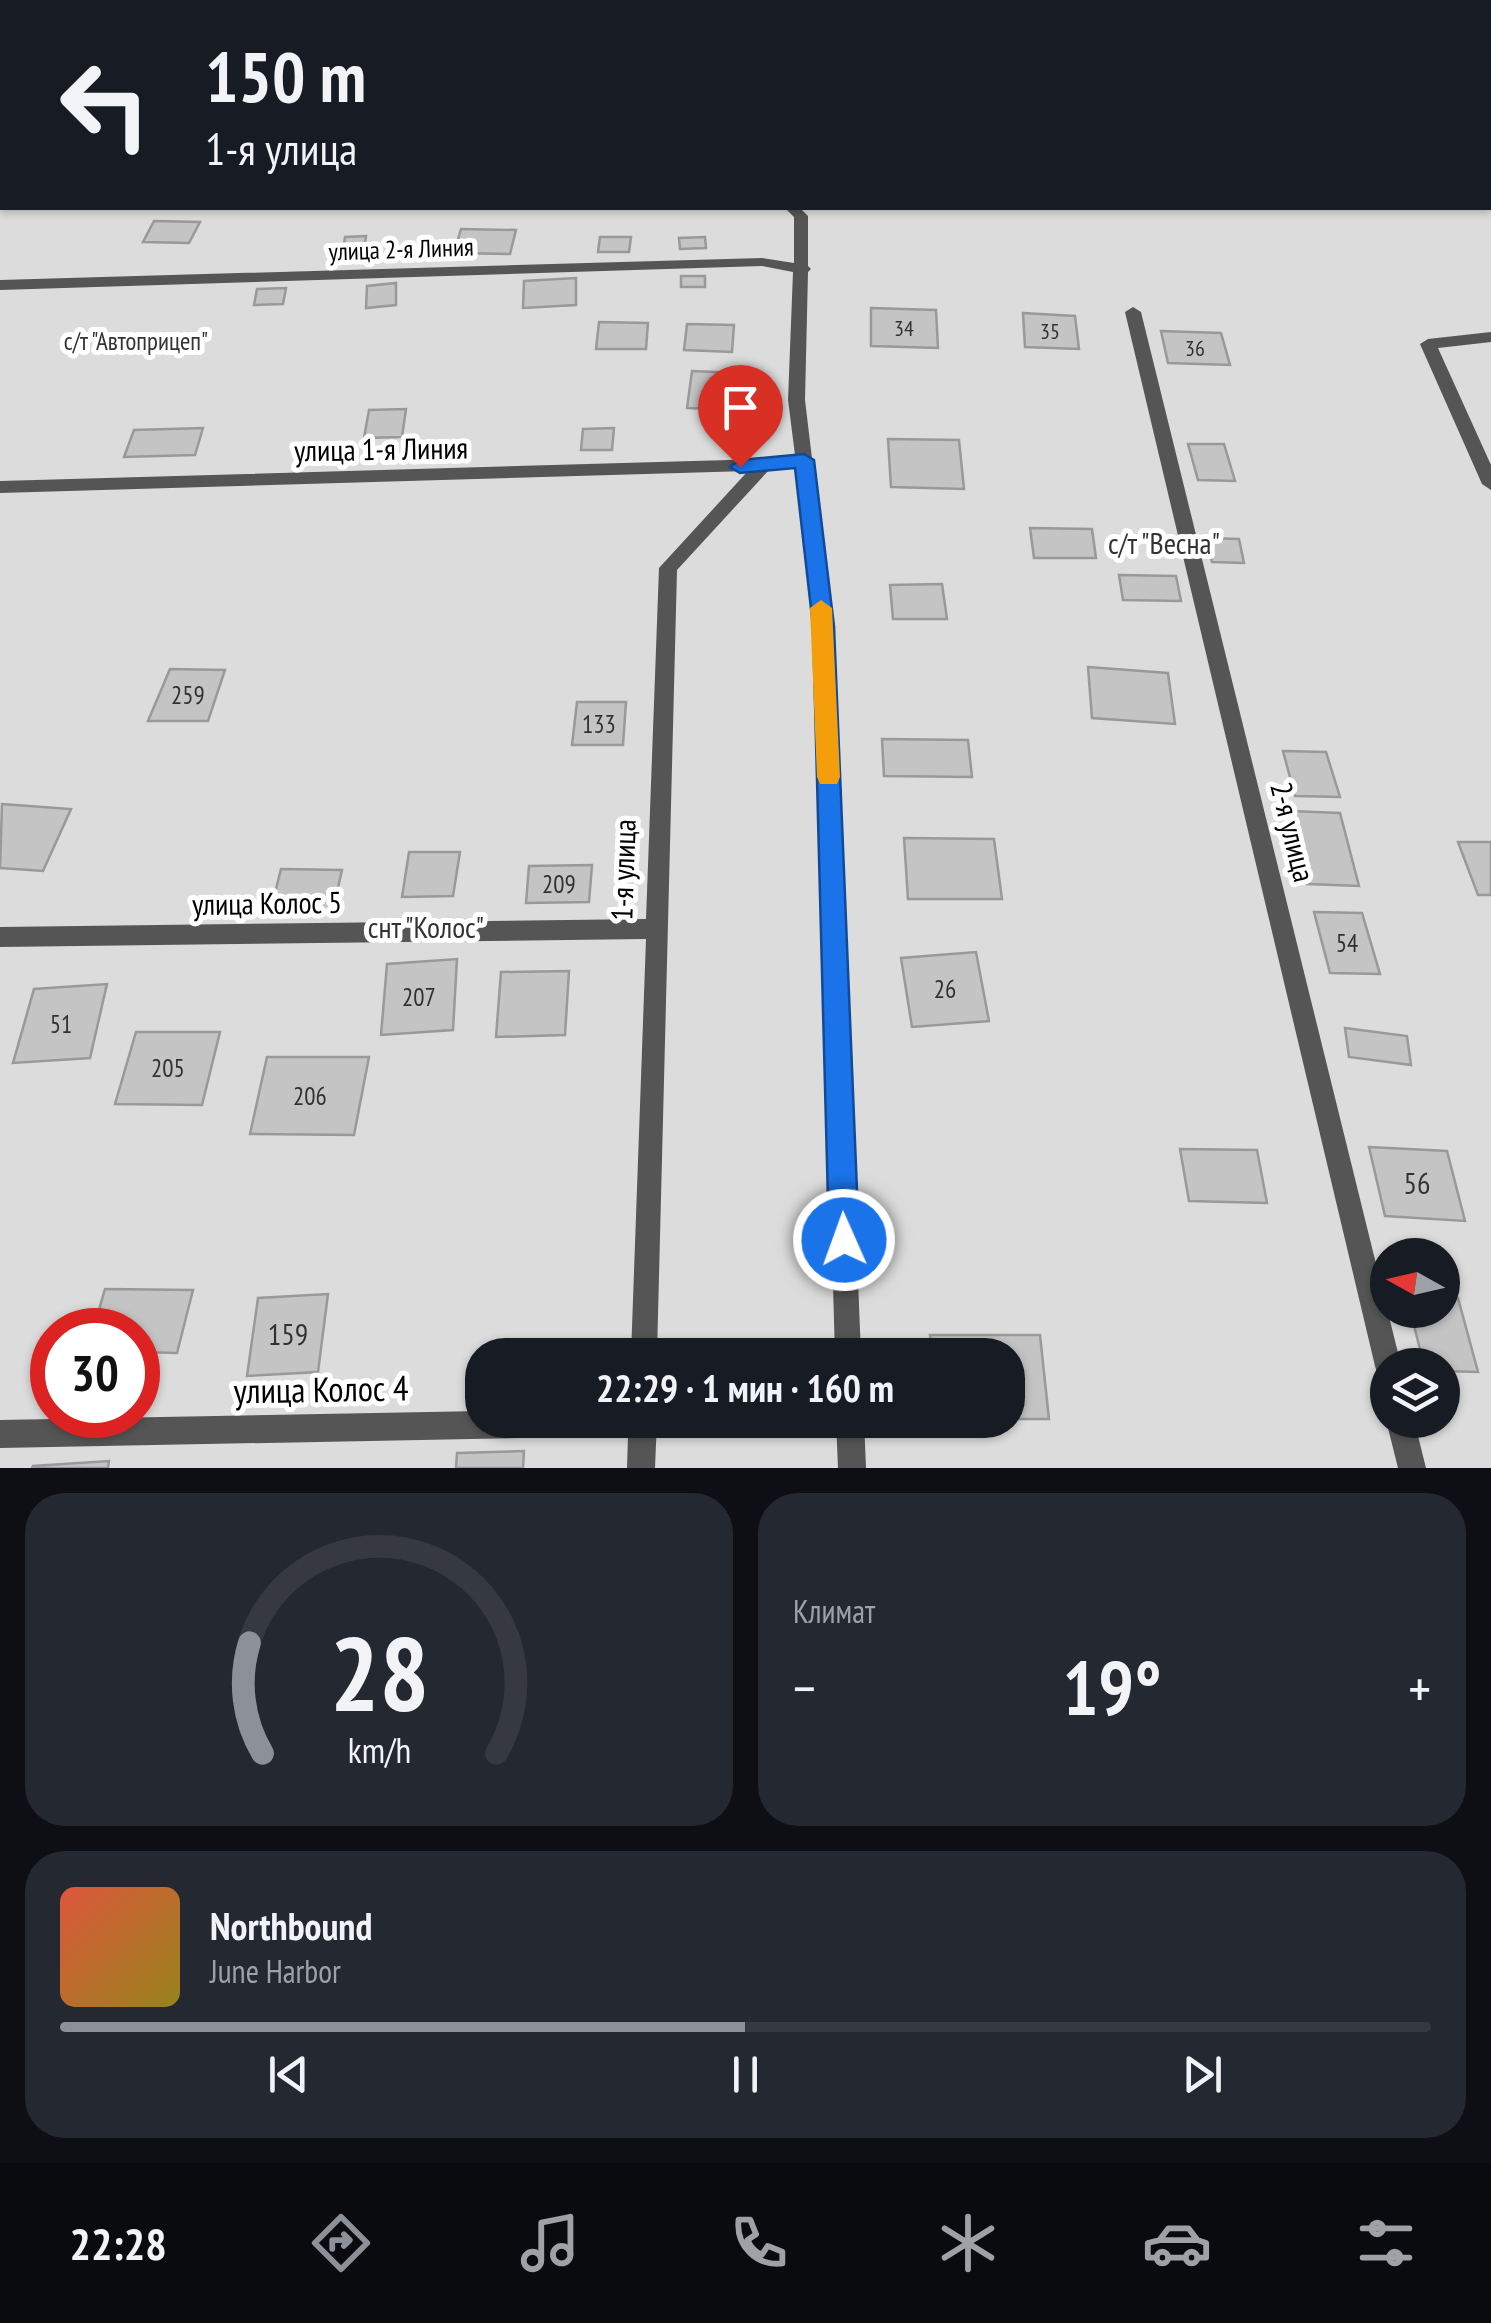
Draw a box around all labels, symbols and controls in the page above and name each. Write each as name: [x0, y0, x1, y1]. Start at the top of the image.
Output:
text: 150 m: [205, 31, 366, 121]
icon: left: [40, 40, 170, 170]
text: 1-я улица: [205, 119, 357, 177]
street label: улица 2-я Линия: [328, 230, 474, 268]
house number: 34: [894, 314, 914, 342]
house number: 35: [1040, 317, 1060, 345]
park label: с/т "Автоприцеп": [64, 325, 208, 357]
house number: 36: [1185, 334, 1205, 362]
pin: [698, 365, 783, 468]
icon: arrive: [713, 380, 768, 435]
street label: улица 1-я Линия: [294, 427, 468, 470]
park label: с/т "Весна": [1108, 523, 1220, 562]
house number: 259: [171, 679, 205, 711]
house number: 133: [582, 708, 616, 740]
street label: 2-я улица: [1262, 778, 1325, 886]
street label: 1-я улица: [601, 819, 644, 921]
house number: 209: [542, 868, 576, 900]
street label: улица Колос 5: [192, 882, 342, 923]
park label: снт "Колос": [368, 907, 484, 946]
house number: 54: [1336, 927, 1358, 959]
house number: 26: [934, 973, 956, 1005]
house number: 207: [402, 981, 436, 1013]
house number: 51: [50, 1008, 72, 1040]
house number: 205: [151, 1052, 185, 1084]
house number: 206: [293, 1080, 327, 1112]
house number: 56: [1404, 1163, 1431, 1202]
position arrow: [792, 1188, 896, 1292]
north arrow: [1370, 1238, 1460, 1328]
map controls: [1370, 1238, 1460, 1438]
speed limit sign: 30: [30, 1308, 160, 1438]
house number: 159: [268, 1314, 308, 1353]
button: layers: [1370, 1348, 1460, 1438]
text: 22:29 · 1 мин · 160 m: [596, 1363, 894, 1412]
street label: улица Колос 4: [233, 1364, 409, 1414]
text: Климат: [793, 1590, 875, 1632]
text: 28: [329, 1605, 429, 1740]
text: 19°: [1062, 1639, 1162, 1736]
text: −: [793, 1652, 816, 1723]
text: +: [1408, 1652, 1431, 1723]
text: km/h: [347, 1727, 411, 1773]
text: Northbound: [210, 1901, 372, 1950]
text: June Harbor: [210, 1950, 341, 1992]
icon: previous: [261, 2047, 316, 2102]
icon: pause: [718, 2047, 773, 2102]
icon: next: [1175, 2047, 1230, 2102]
icon: directions: [306, 2208, 376, 2278]
icon: music: [515, 2208, 585, 2278]
icon: phone: [724, 2208, 794, 2278]
icon: climate: [933, 2208, 1003, 2278]
icon: car: [1142, 2208, 1212, 2278]
icon: filters: [1351, 2208, 1421, 2278]
text: 22:28: [70, 2214, 167, 2272]

